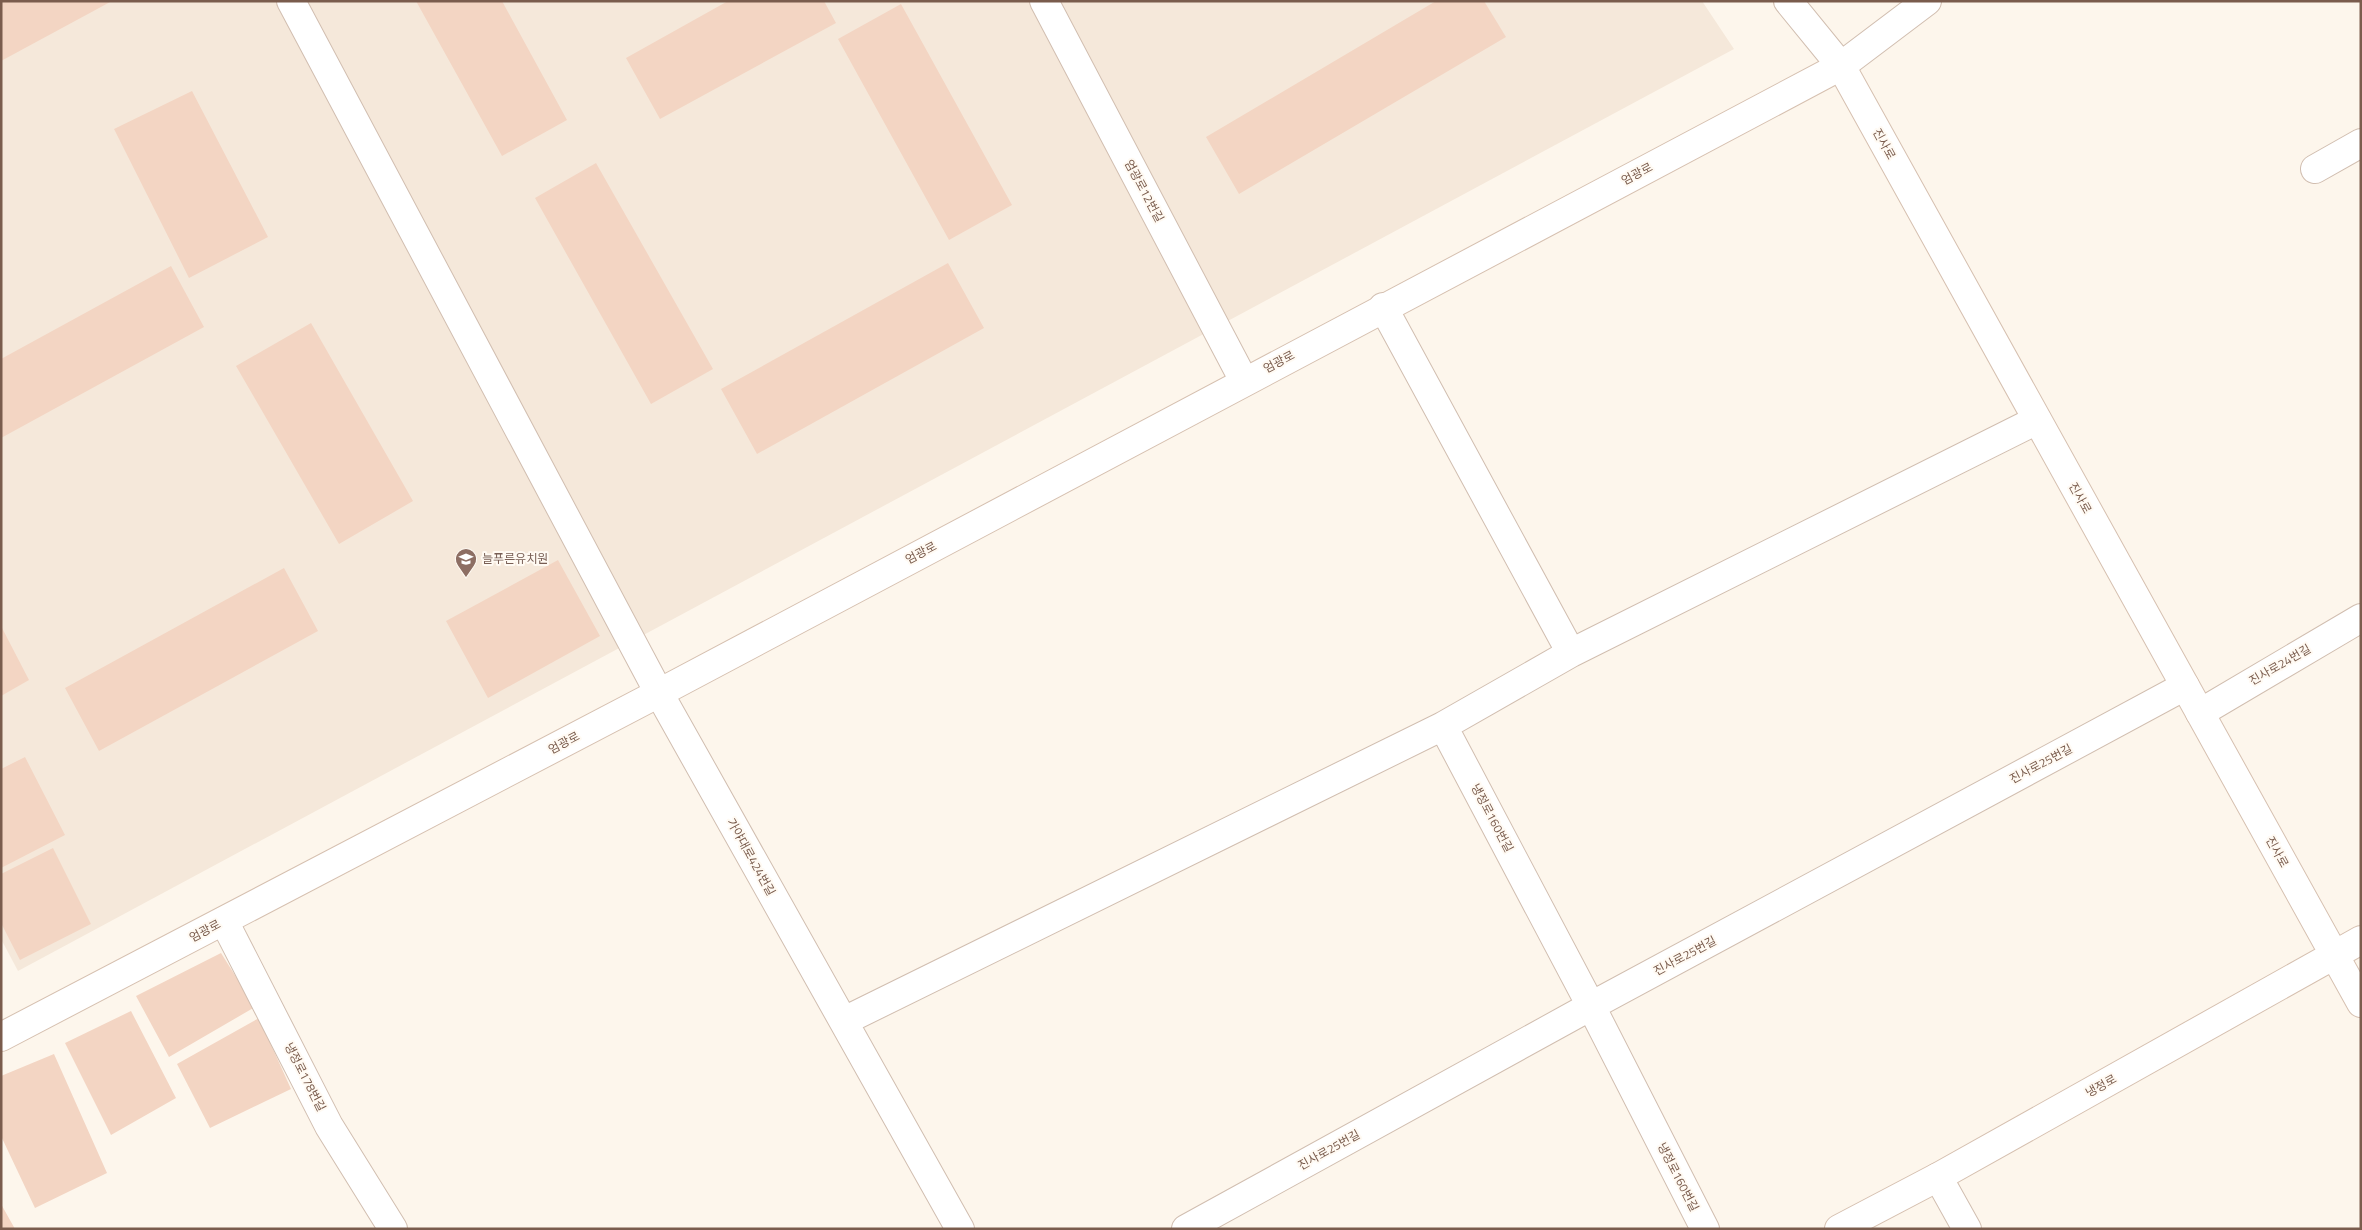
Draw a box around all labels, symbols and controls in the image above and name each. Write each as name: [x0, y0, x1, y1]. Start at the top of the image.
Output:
street label: 진사로: [1868, 125, 1901, 163]
street label: 엄광로12번길: [1120, 156, 1169, 226]
street label: 엄광로: [1618, 157, 1656, 190]
street label: 엄광로: [1260, 345, 1298, 378]
street label: 진사로: [2064, 479, 2097, 517]
street label: 엄광로: [902, 536, 940, 569]
school or university icon: 늘푸른유치원: [454, 547, 478, 578]
place label: 늘푸른유치원: [482, 549, 548, 568]
street label: 진사로24번길: [2245, 639, 2314, 690]
street label: 엄광로: [545, 726, 583, 759]
street label: 진사로25번길: [2006, 739, 2076, 788]
street label: 냉정로160번길: [1466, 780, 1519, 856]
street label: 가야대로424번길: [722, 814, 781, 899]
street label: 진사로: [2261, 833, 2294, 871]
street label: 엄광로: [186, 914, 224, 947]
street label: 진사로25번길: [1650, 931, 1720, 980]
street label: 냉정로178번길: [280, 1039, 331, 1115]
street label: 냉정로: [2082, 1069, 2120, 1102]
street label: 진사로25번길: [1294, 1125, 1363, 1175]
street label: 냉정로160번길: [1653, 1139, 1704, 1215]

